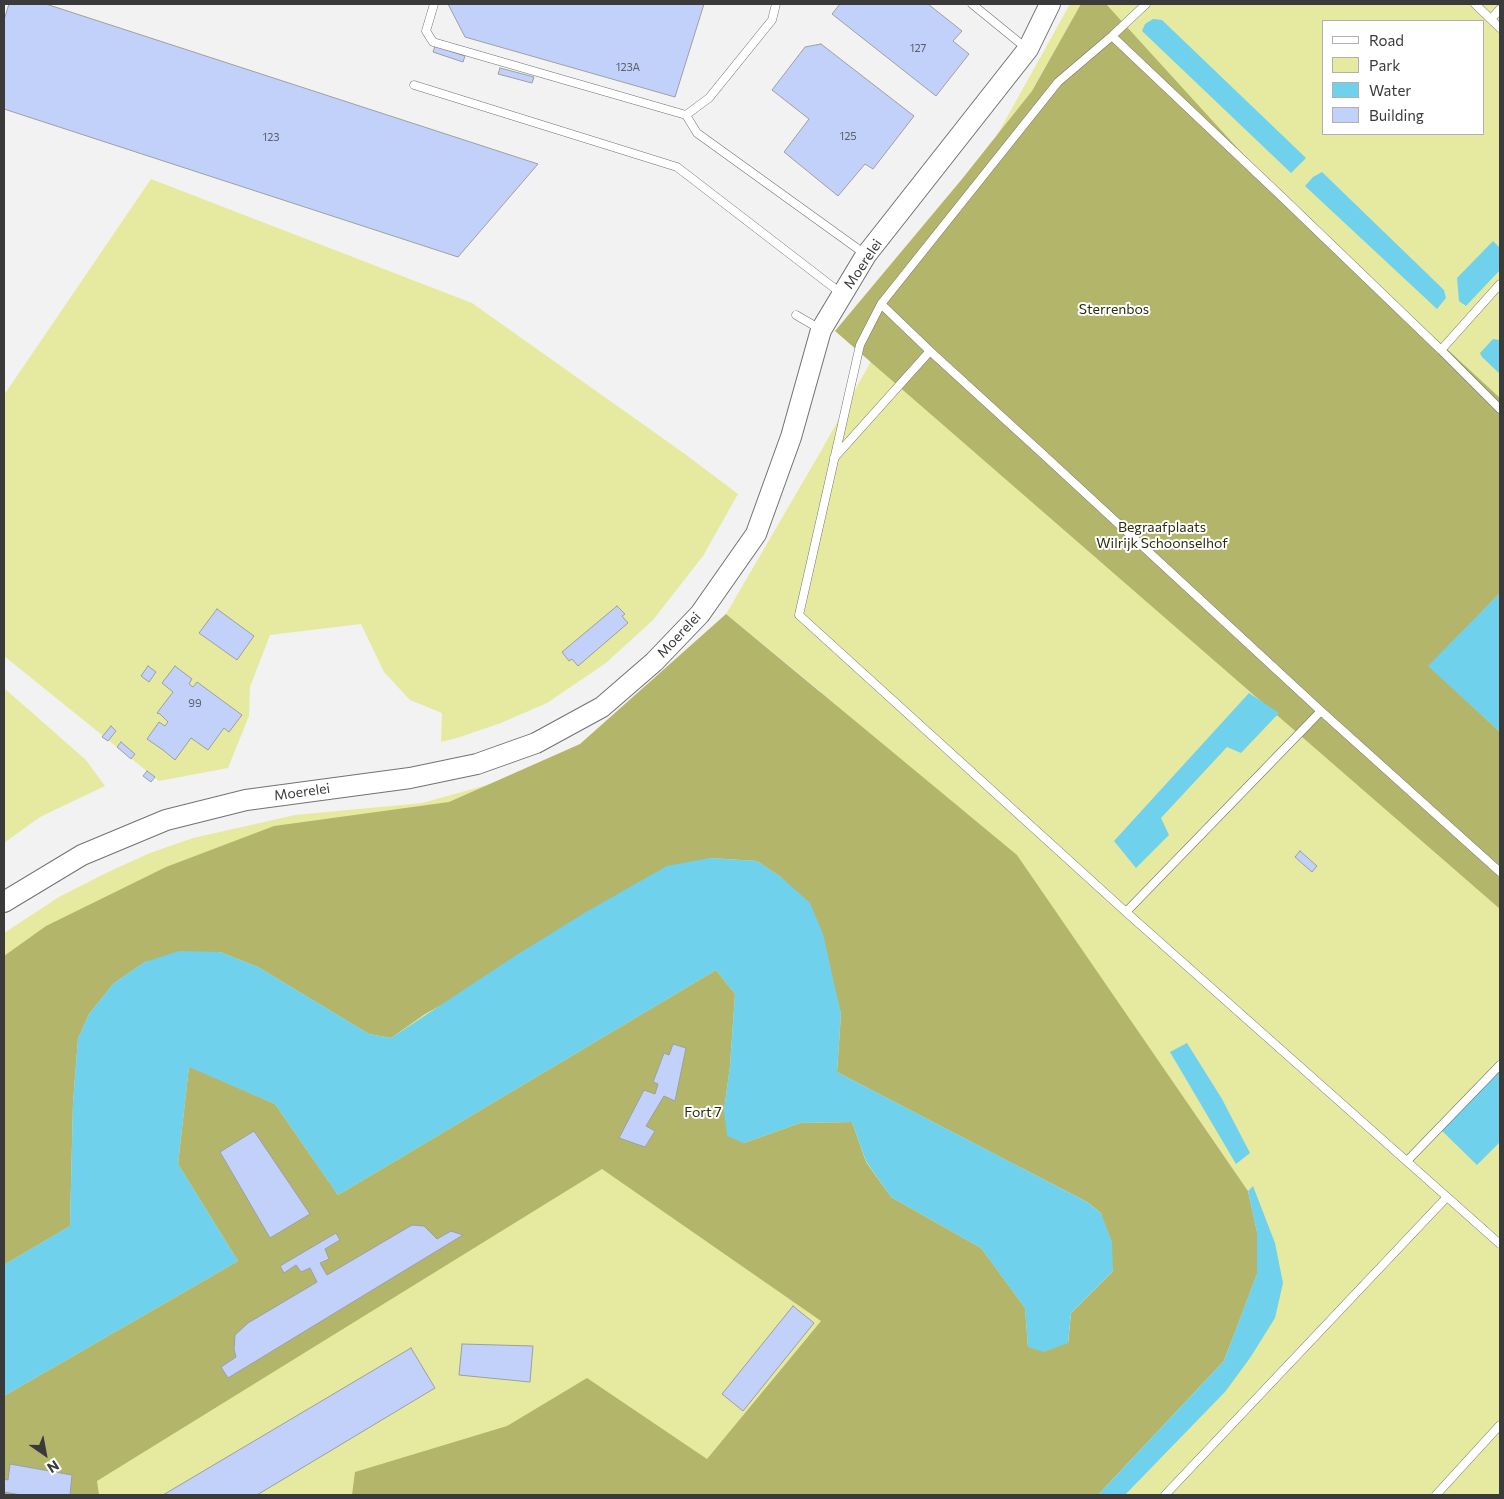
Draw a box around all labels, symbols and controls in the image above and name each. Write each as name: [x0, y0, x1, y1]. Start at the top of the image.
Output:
legend: [1322, 20, 1484, 135]
text: Road: [1369, 31, 1404, 49]
house number: 127: [910, 41, 926, 55]
text: Park: [1369, 56, 1400, 74]
house number: 123A: [616, 60, 640, 74]
text: Water: [1369, 81, 1411, 99]
text: Building: [1369, 106, 1424, 124]
house number: 125: [839, 129, 857, 143]
house number: 123: [262, 130, 280, 144]
street label: Moerelei: [840, 236, 886, 292]
park label: Sterrenbos: [1079, 301, 1149, 317]
park label: Begraafplaats Wilrijk Schoonselhof: [1096, 519, 1228, 552]
street label: Moerelei: [654, 609, 704, 661]
house number: 99: [188, 696, 202, 710]
street label: Moerelei: [273, 780, 331, 804]
park label: Fort 7: [684, 1104, 722, 1120]
north arrow: [20, 1429, 70, 1479]
text: N: [44, 1457, 62, 1477]

